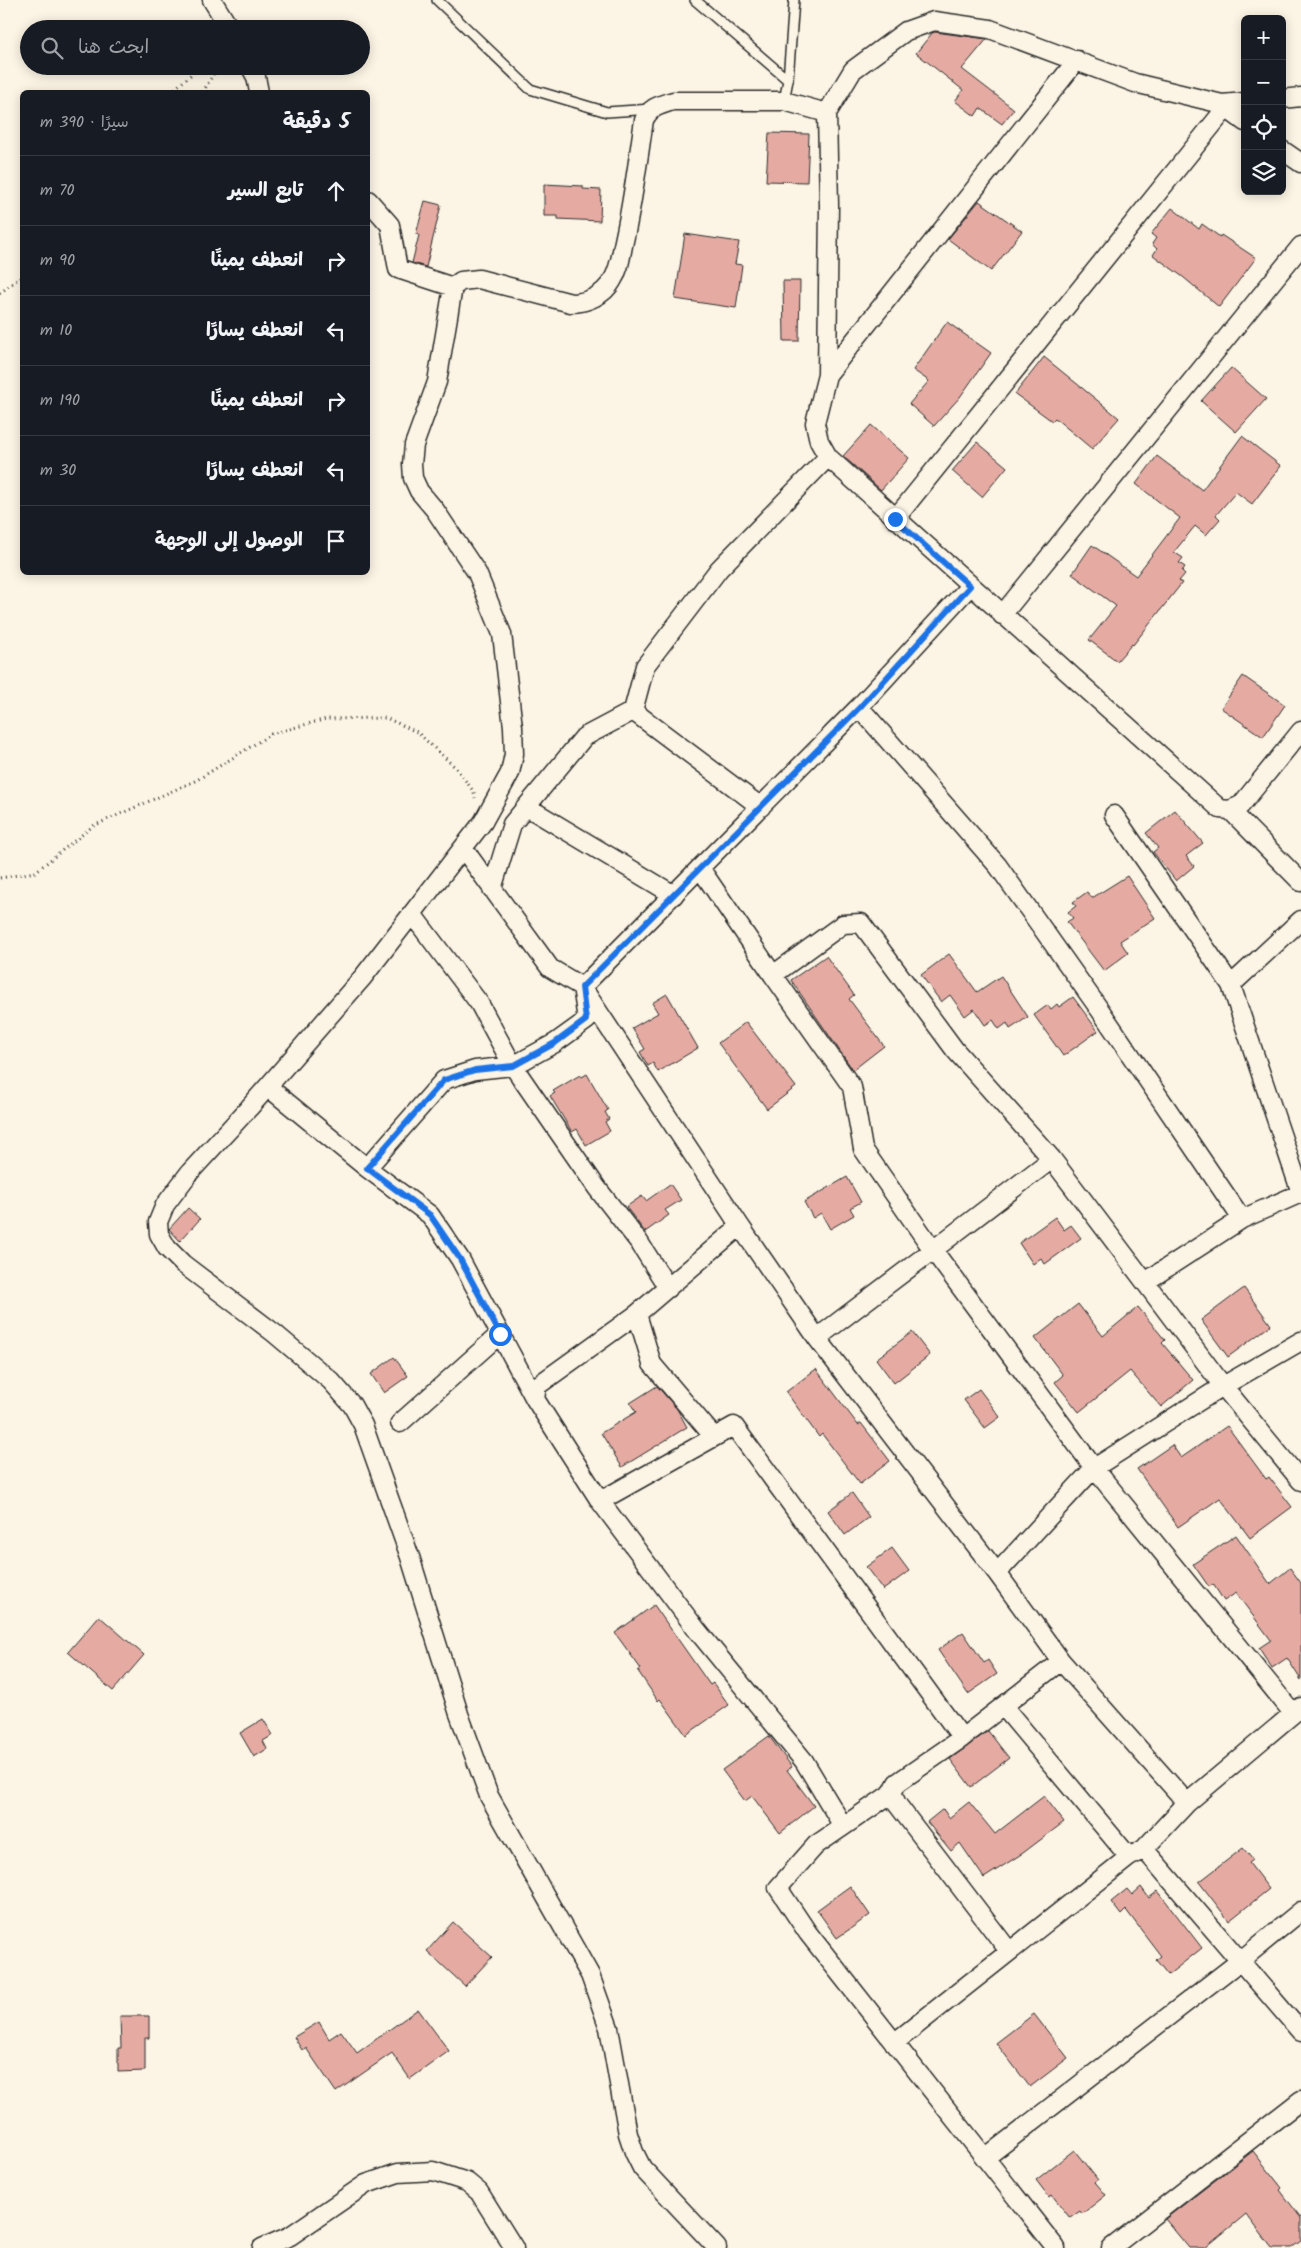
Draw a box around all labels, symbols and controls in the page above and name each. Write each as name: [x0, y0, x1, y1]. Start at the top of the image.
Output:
map controls: [1241, 15, 1286, 195]
button: +: [1241, 15, 1286, 60]
search box: [20, 20, 370, 75]
text: ابحث هنا: [78, 33, 149, 63]
icon: search: [38, 34, 66, 62]
button: −: [1241, 60, 1286, 105]
button: locate: [1241, 105, 1286, 150]
text: 5 دقيقة: [283, 106, 350, 139]
text: سيرًا · 390 m: [40, 110, 129, 135]
button: layers: [1241, 150, 1286, 195]
text: تابع السير: [228, 176, 303, 206]
icon: ahead: [322, 177, 350, 205]
text: 70 m: [40, 178, 75, 203]
text: انعطف يمينًا: [211, 246, 303, 276]
icon: right: [322, 247, 350, 275]
text: 90 m: [40, 248, 75, 273]
text: انعطف يسارًا: [206, 316, 303, 346]
icon: left: [322, 317, 350, 345]
text: 10 m: [40, 318, 72, 343]
text: انعطف يمينًا: [211, 386, 303, 416]
icon: right: [322, 387, 350, 415]
text: 190 m: [40, 388, 80, 413]
text: انعطف يسارًا: [206, 456, 303, 486]
icon: left: [322, 457, 350, 485]
text: 30 m: [40, 458, 76, 483]
route end: [884, 508, 907, 531]
text: الوصول إلى الوجهة: [155, 526, 303, 556]
icon: arrive: [322, 527, 350, 555]
route start: [489, 1323, 512, 1346]

